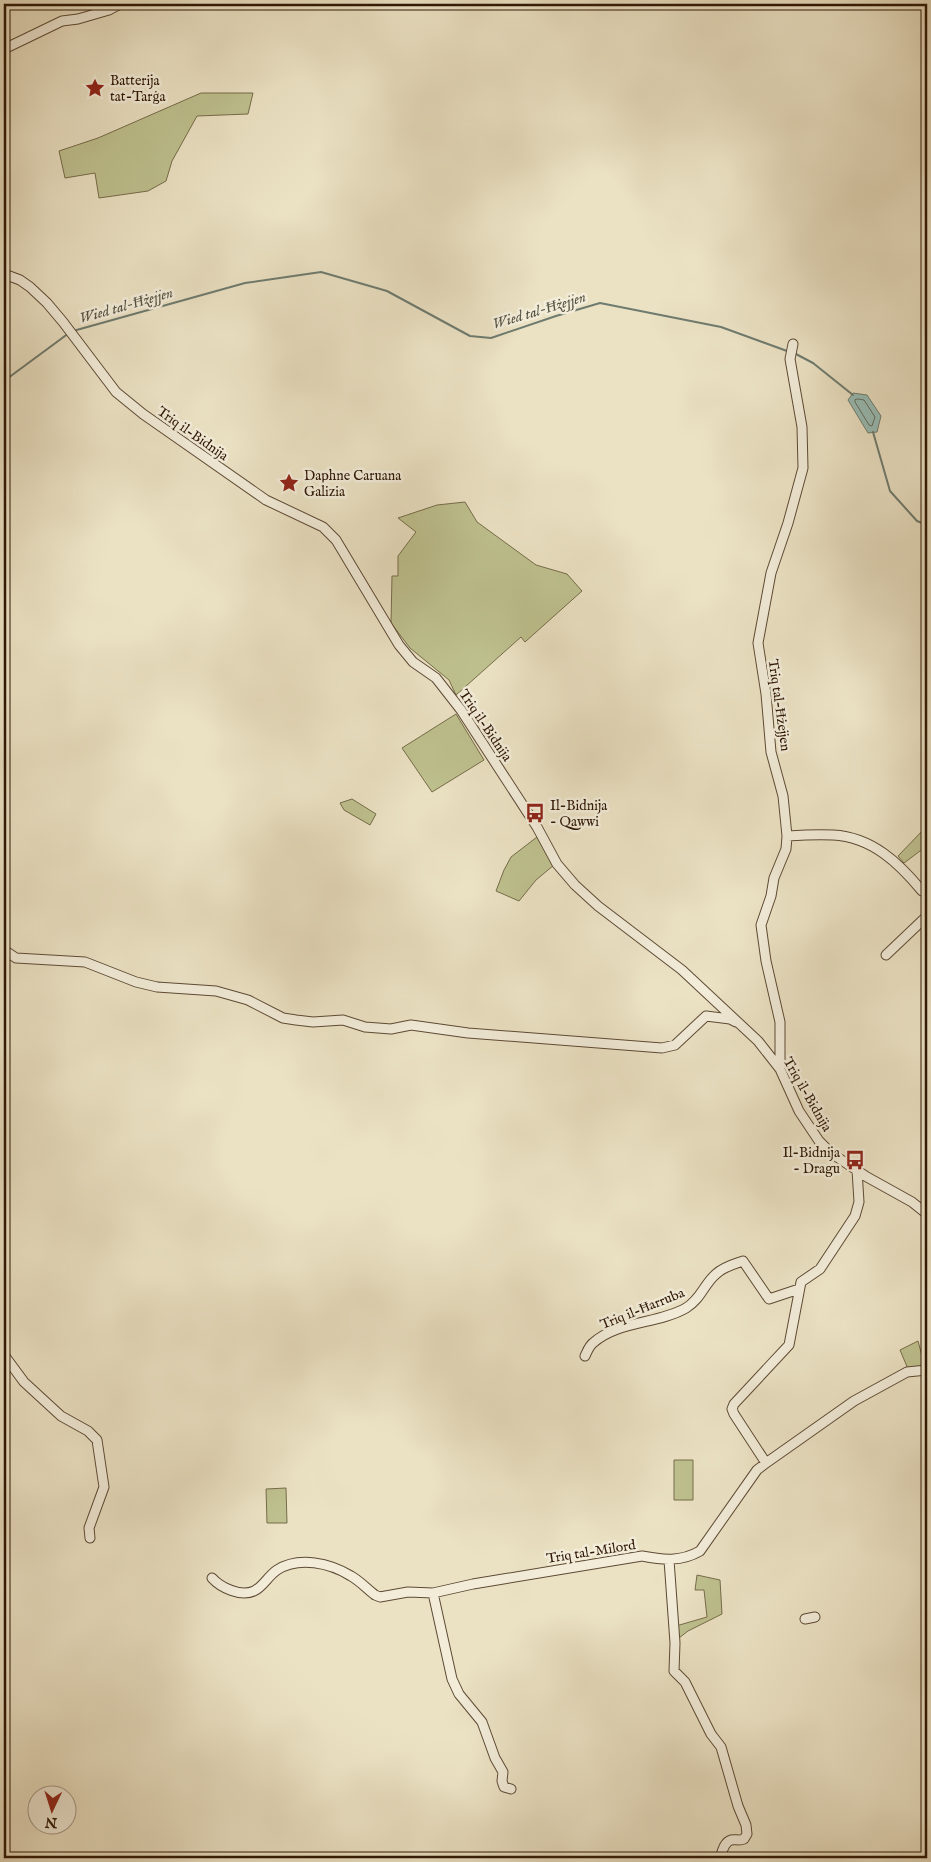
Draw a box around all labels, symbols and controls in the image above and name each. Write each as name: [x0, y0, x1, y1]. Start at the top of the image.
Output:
place label: Batterija tat-Tarġa: [110, 72, 166, 106]
place icon: Batterija tat-Tarġa: [84, 77, 106, 99]
water label: Wied tal-Ħżejjen: [77, 283, 175, 328]
water label: Wied tal-Ħżejjen: [490, 287, 588, 334]
street label: Triq il-Bidnija: [153, 403, 232, 466]
place label: Daphne Caruana Galizia: [304, 467, 402, 501]
place icon: Daphne Caruana Galizia: [278, 472, 300, 494]
street label: Triq tal-Ħżejjen: [764, 658, 794, 753]
street label: Triq il-Bidnija: [454, 686, 516, 766]
place label: Il-Bidnija - Qawwi: [550, 797, 608, 831]
bus stop icon: Il-Bidnija - Qawwi: [524, 802, 546, 824]
street label: Triq il-Bidnija: [779, 1054, 836, 1136]
place label: Il-Bidnija - Dragu: [783, 1144, 841, 1178]
bus stop icon: Il-Bidnija - Dragu: [844, 1149, 866, 1171]
street label: Triq il-Ħarruba: [598, 1284, 688, 1334]
street label: Triq tal-Milord: [545, 1536, 638, 1568]
north arrow: [28, 1784, 78, 1834]
text: N: [44, 1813, 59, 1831]

